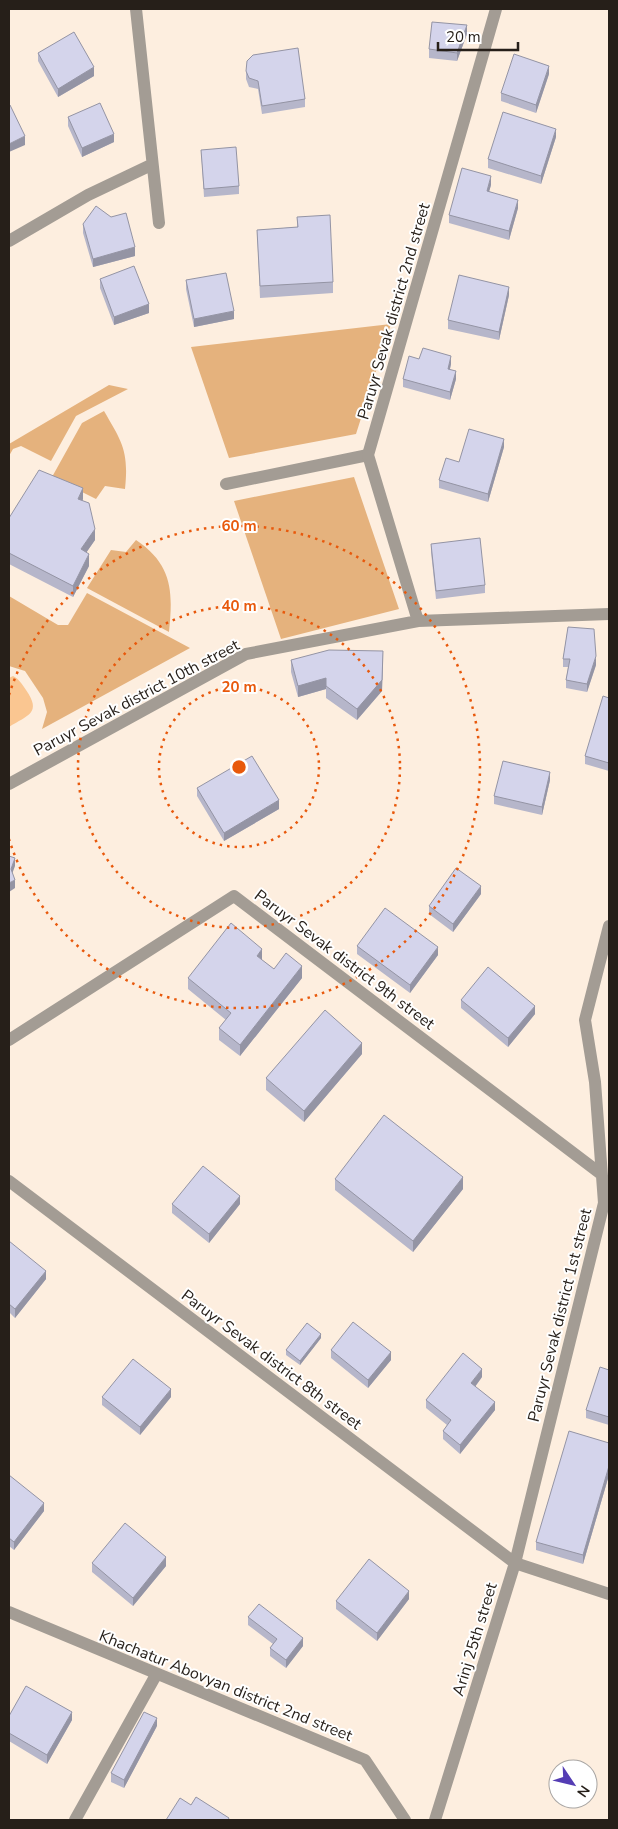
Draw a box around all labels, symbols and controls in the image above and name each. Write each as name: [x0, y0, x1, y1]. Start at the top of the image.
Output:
scale bar: [438, 20, 518, 52]
text: 20 m: [446, 27, 481, 47]
street label: Paruyr Sevak district 2nd street: [352, 200, 436, 422]
text: 60 m: [221, 516, 257, 536]
text: 40 m: [221, 596, 257, 616]
street label: Paruyr Sevak district 10th street: [30, 634, 244, 762]
text: 20 m: [221, 677, 257, 697]
centre of rings: [230, 758, 248, 776]
street label: Paruyr Sevak district 9th street: [250, 885, 439, 1035]
street label: Paruyr Sevak district 1st street: [523, 1206, 597, 1424]
street label: Paruyr Sevak district 8th street: [177, 1285, 366, 1435]
street label: Arinj 25th street: [447, 1579, 503, 1699]
street label: Khachatur Abovyan district 2nd street: [96, 1625, 356, 1747]
north arrow: [548, 1759, 598, 1809]
text: N: [572, 1781, 594, 1801]

